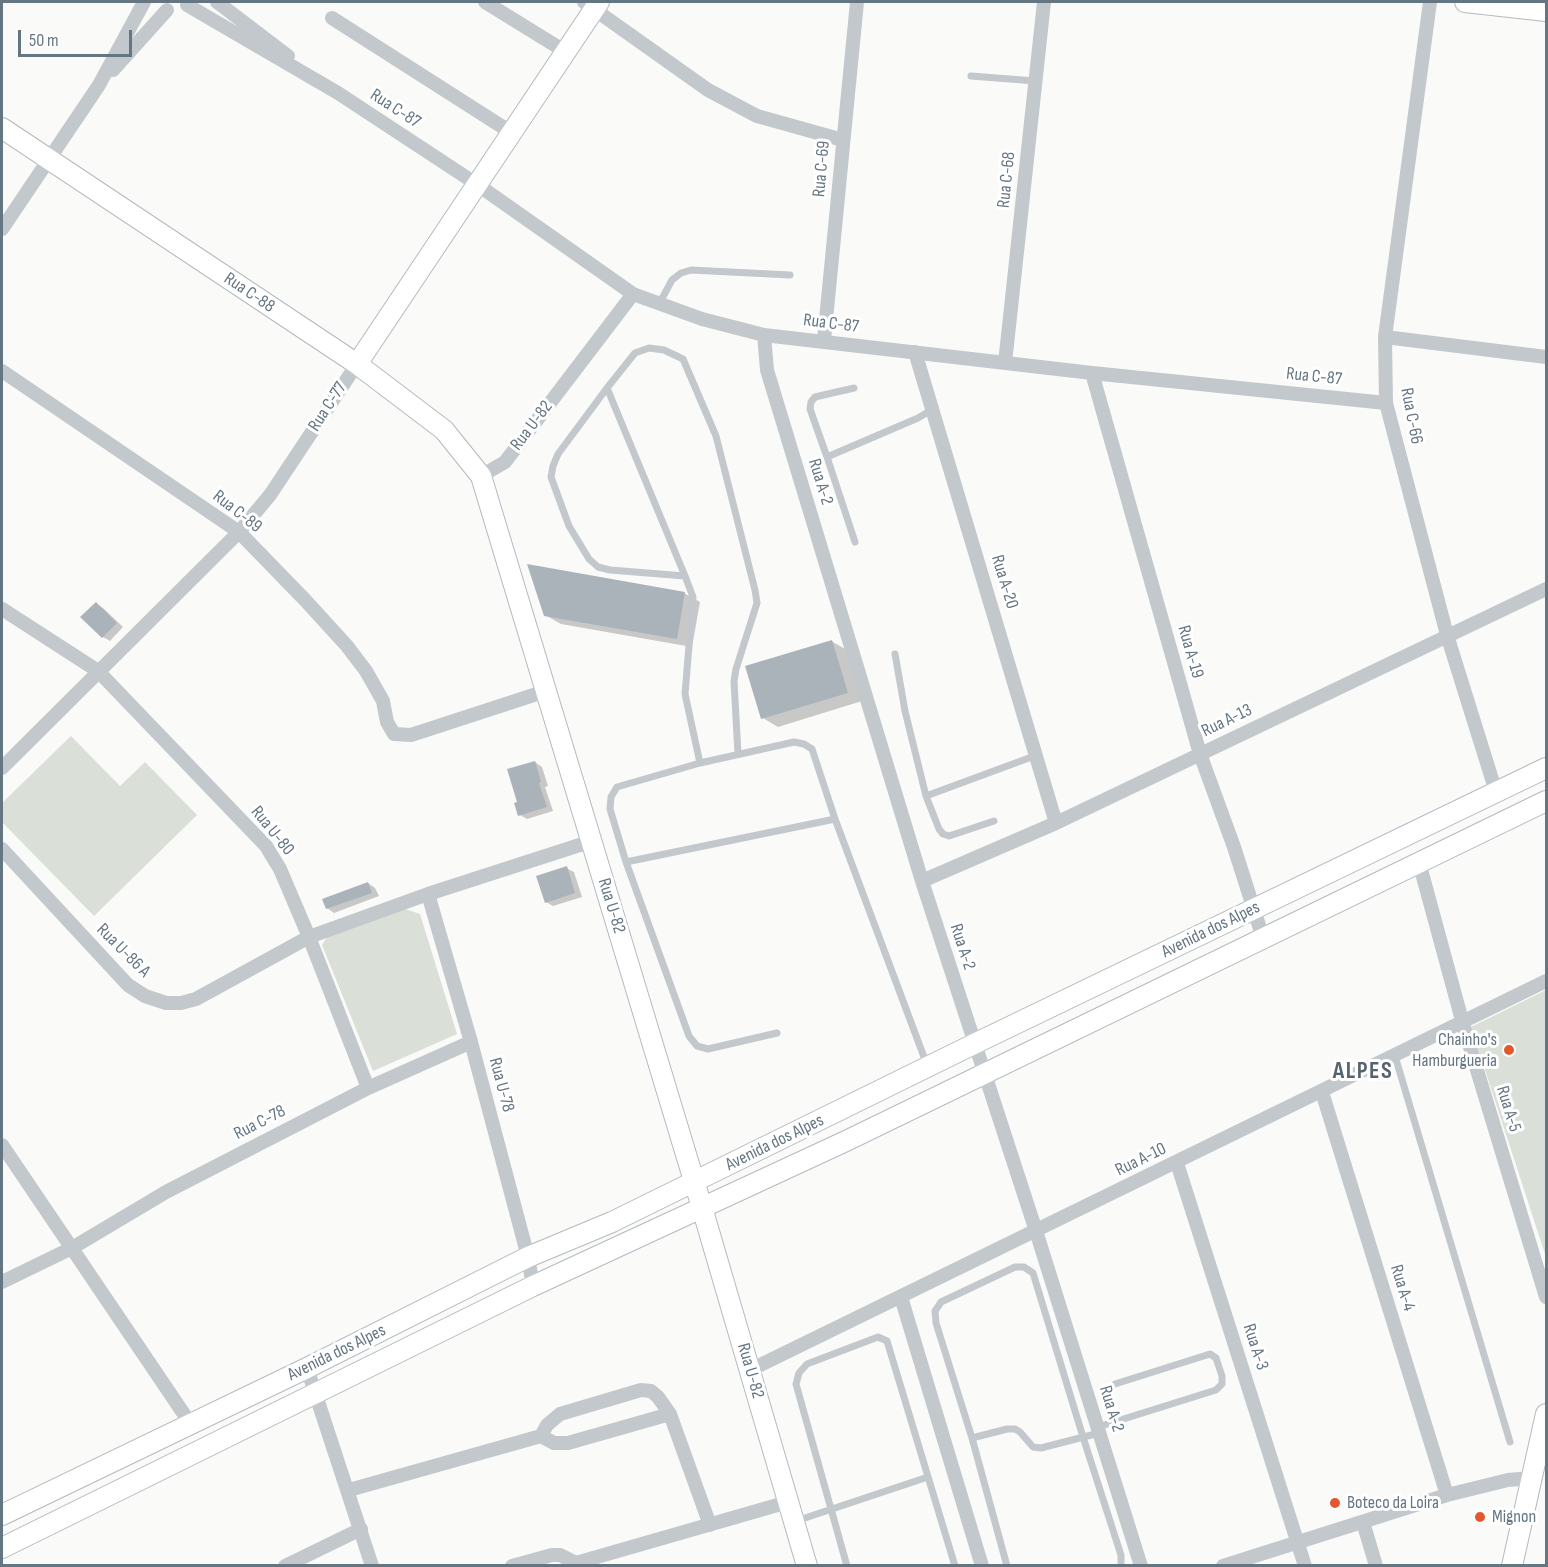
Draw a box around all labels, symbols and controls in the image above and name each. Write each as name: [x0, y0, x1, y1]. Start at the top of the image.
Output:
scale bar: [21, 18, 135, 56]
text: 50 m: [29, 30, 59, 51]
street label: Rua C-87: [366, 85, 424, 133]
street label: Rua C-69: [809, 140, 835, 198]
street label: Rua C-68: [993, 151, 1021, 209]
street label: Rua C-88: [219, 268, 279, 318]
street label: Rua C-87: [802, 310, 860, 338]
street label: Rua C-87: [1285, 363, 1343, 391]
street label: Rua C-77: [304, 378, 352, 436]
street label: Rua C-66: [1395, 386, 1427, 446]
street label: Rua U-82: [506, 397, 558, 455]
street label: Rua A-2: [803, 456, 837, 508]
street label: Rua C-89: [208, 486, 266, 538]
street label: Rua A-20: [986, 553, 1022, 611]
street label: Rua A-19: [1172, 623, 1208, 681]
street label: Rua A-13: [1198, 700, 1256, 742]
street label: Rua U-80: [246, 802, 298, 860]
street label: Rua U-82: [592, 876, 630, 936]
street label: Avenida dos Alpes: [1158, 897, 1264, 963]
street label: Rua U-86 A: [91, 919, 155, 983]
street label: Rua A-2: [944, 921, 980, 973]
place label: Chainho's Hamburgueria: [1412, 1029, 1497, 1072]
marker: Chainho's Hamburgueria: [1502, 1043, 1516, 1057]
street label: Rua U-78: [483, 1055, 519, 1115]
district label: ALPES: [1333, 1058, 1393, 1086]
street label: Rua A-5: [1491, 1083, 1525, 1135]
street label: Rua C-78: [231, 1101, 289, 1145]
street label: Avenida dos Alpes: [722, 1110, 828, 1176]
street label: Rua A-10: [1112, 1138, 1170, 1182]
street label: Rua A-4: [1385, 1262, 1419, 1314]
street label: Avenida dos Alpes: [284, 1320, 390, 1386]
street label: Rua A-3: [1237, 1321, 1273, 1373]
street label: Rua U-82: [732, 1341, 768, 1401]
street label: Rua A-2: [1094, 1383, 1128, 1435]
place label: Boteco da Loira: [1347, 1492, 1439, 1514]
marker: Boteco da Loira: [1328, 1496, 1342, 1510]
place label: Mignon: [1492, 1506, 1536, 1528]
marker: Mignon: [1473, 1510, 1487, 1524]

